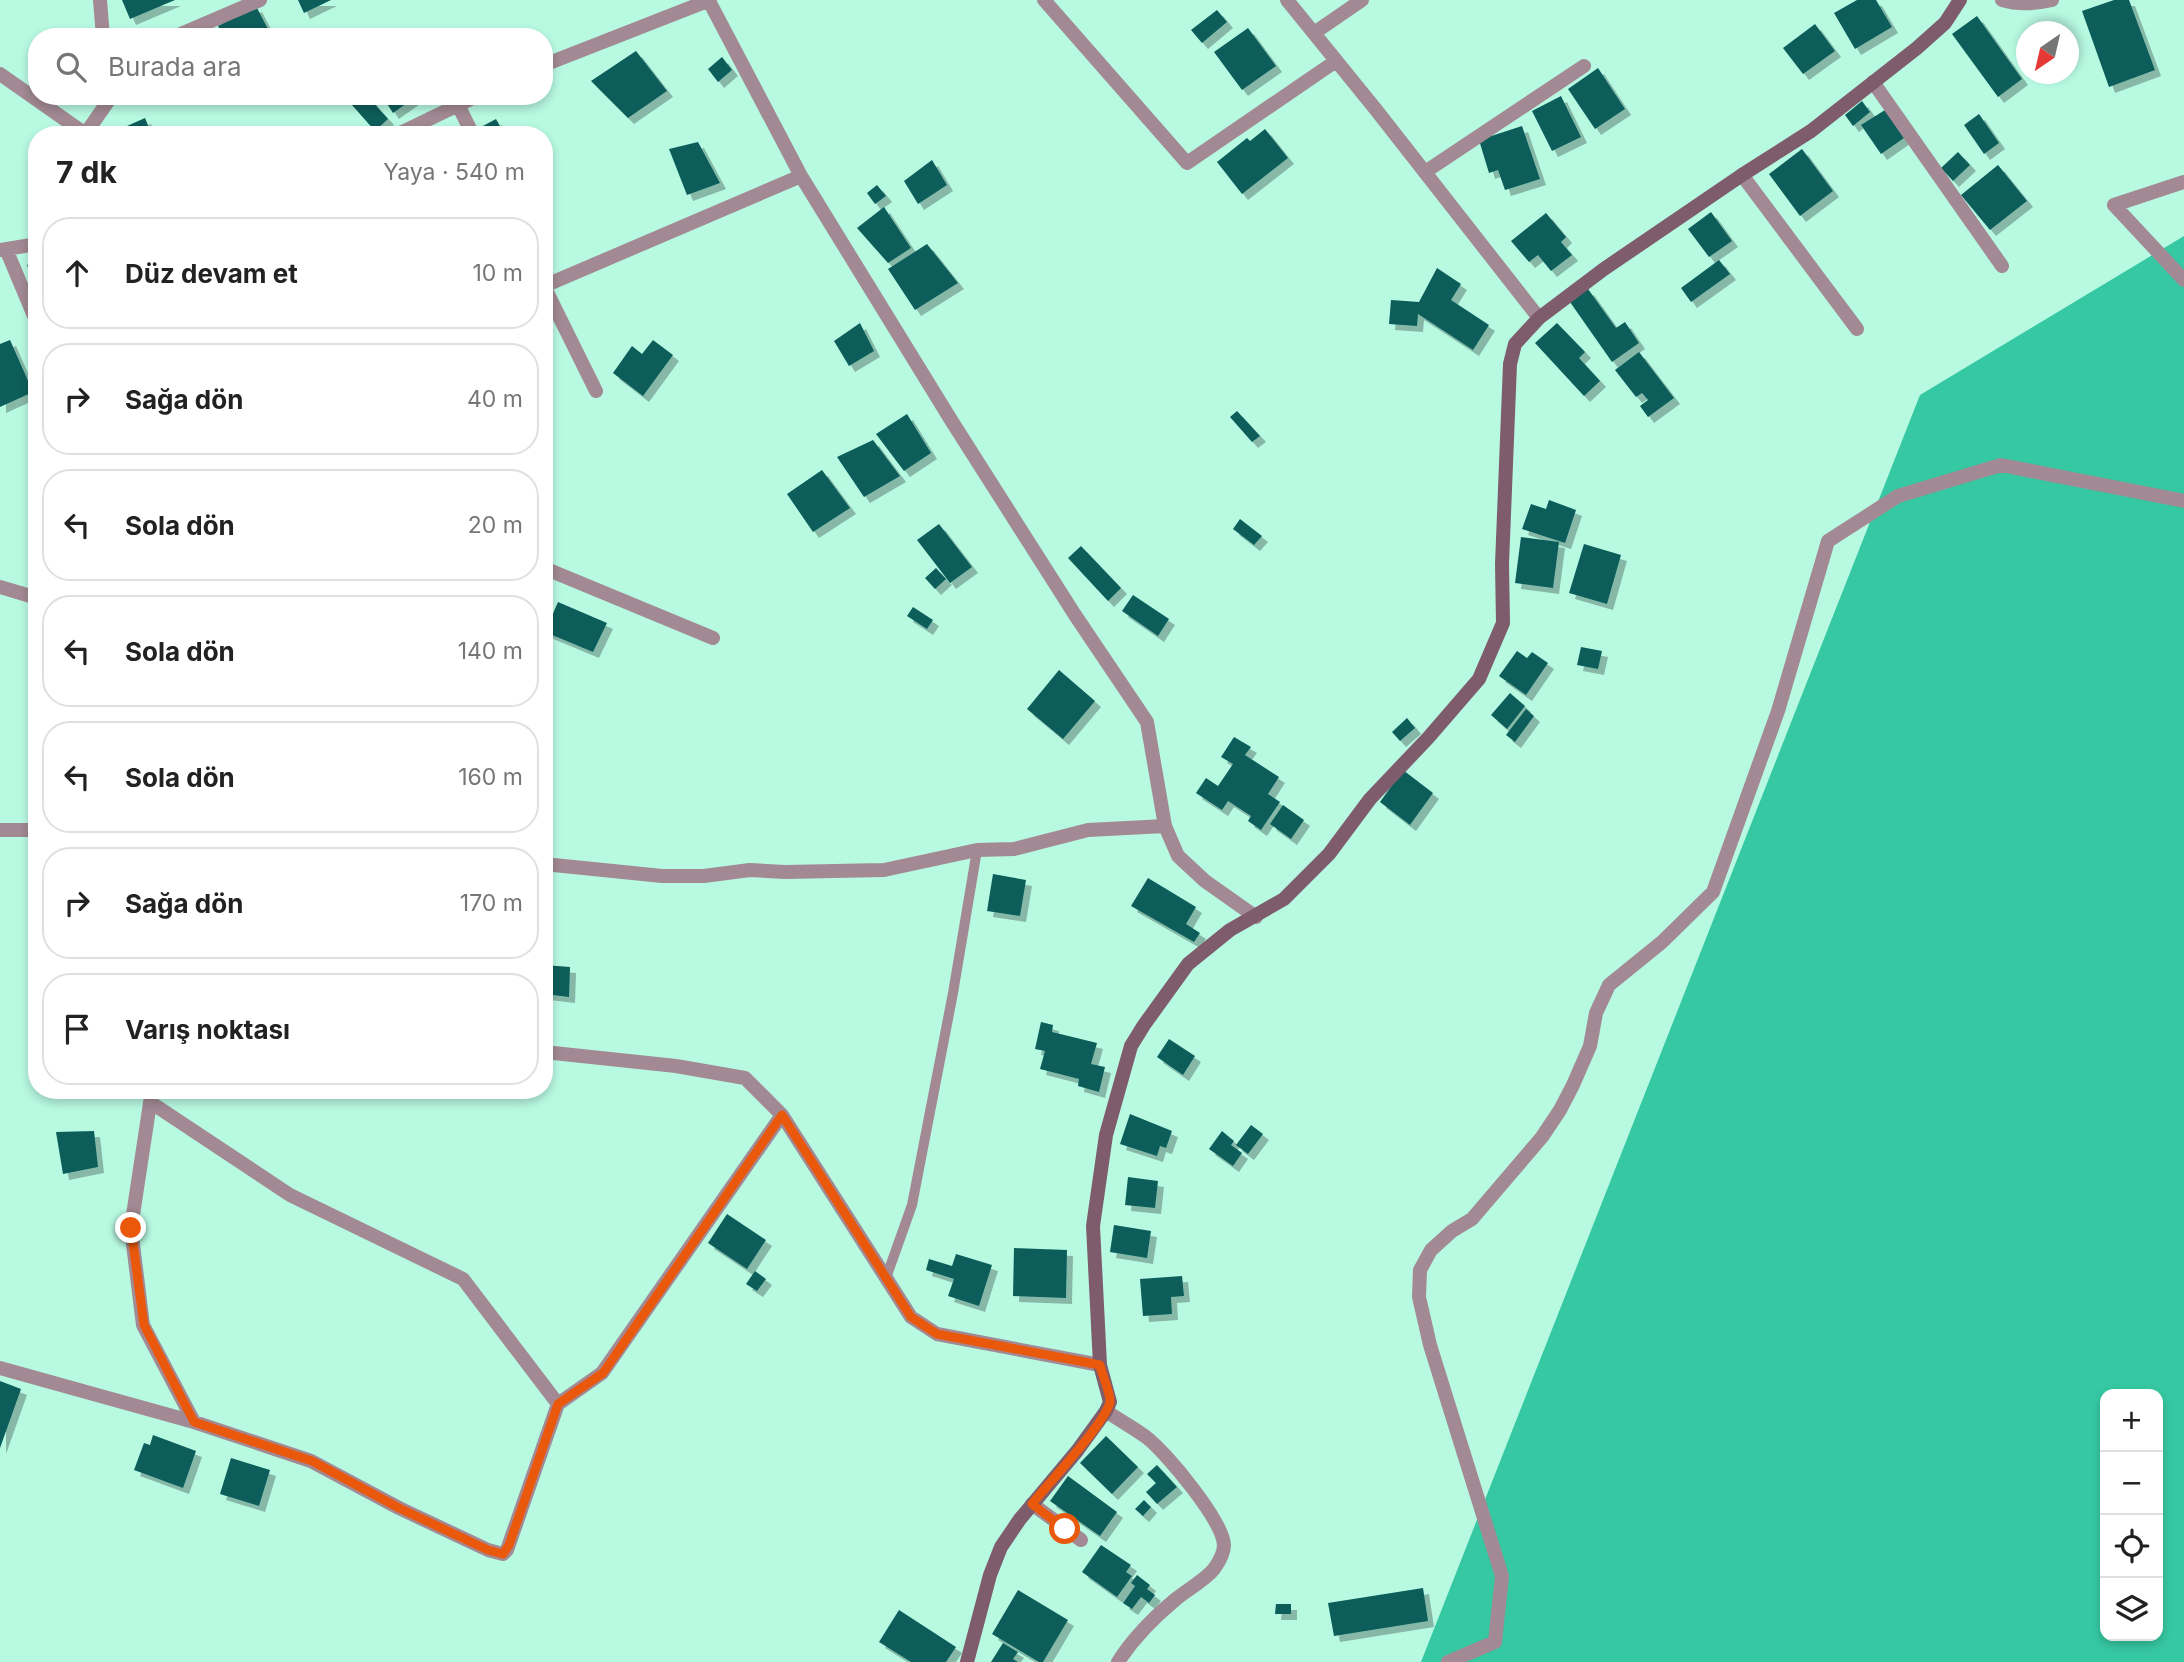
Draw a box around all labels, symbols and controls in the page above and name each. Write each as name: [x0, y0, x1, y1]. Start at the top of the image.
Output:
north arrow: [2016, 21, 2079, 84]
search box: [28, 28, 553, 105]
icon: search: [52, 48, 90, 86]
text: Burada ara: [108, 51, 242, 82]
text: 7 dk: [56, 154, 117, 190]
text: Yaya · 540 m: [383, 158, 525, 186]
icon: ahead: [58, 254, 96, 292]
text: Düz devam et: [125, 258, 298, 289]
text: 10 m: [473, 259, 523, 287]
icon: right: [58, 380, 96, 418]
text: Sağa dön: [125, 384, 243, 415]
text: 40 m: [467, 385, 523, 413]
icon: left: [58, 506, 96, 544]
text: Sola dön: [125, 510, 235, 541]
text: 20 m: [468, 511, 523, 539]
icon: left: [58, 632, 96, 670]
text: Sola dön: [125, 636, 235, 667]
text: 140 m: [458, 637, 523, 665]
icon: left: [58, 758, 96, 796]
text: Sola dön: [125, 762, 235, 793]
text: 160 m: [458, 763, 523, 791]
icon: right: [58, 884, 96, 922]
text: Sağa dön: [125, 888, 243, 919]
text: 170 m: [460, 889, 523, 917]
icon: arrive: [58, 1010, 96, 1048]
text: Varış noktası: [125, 1014, 290, 1045]
route end: [115, 1212, 146, 1243]
map controls: [2100, 1389, 2163, 1641]
button: +: [2100, 1389, 2163, 1452]
button: −: [2100, 1452, 2163, 1515]
route start: [1049, 1513, 1080, 1544]
button: locate: [2100, 1515, 2163, 1578]
button: layers: [2100, 1578, 2163, 1641]

